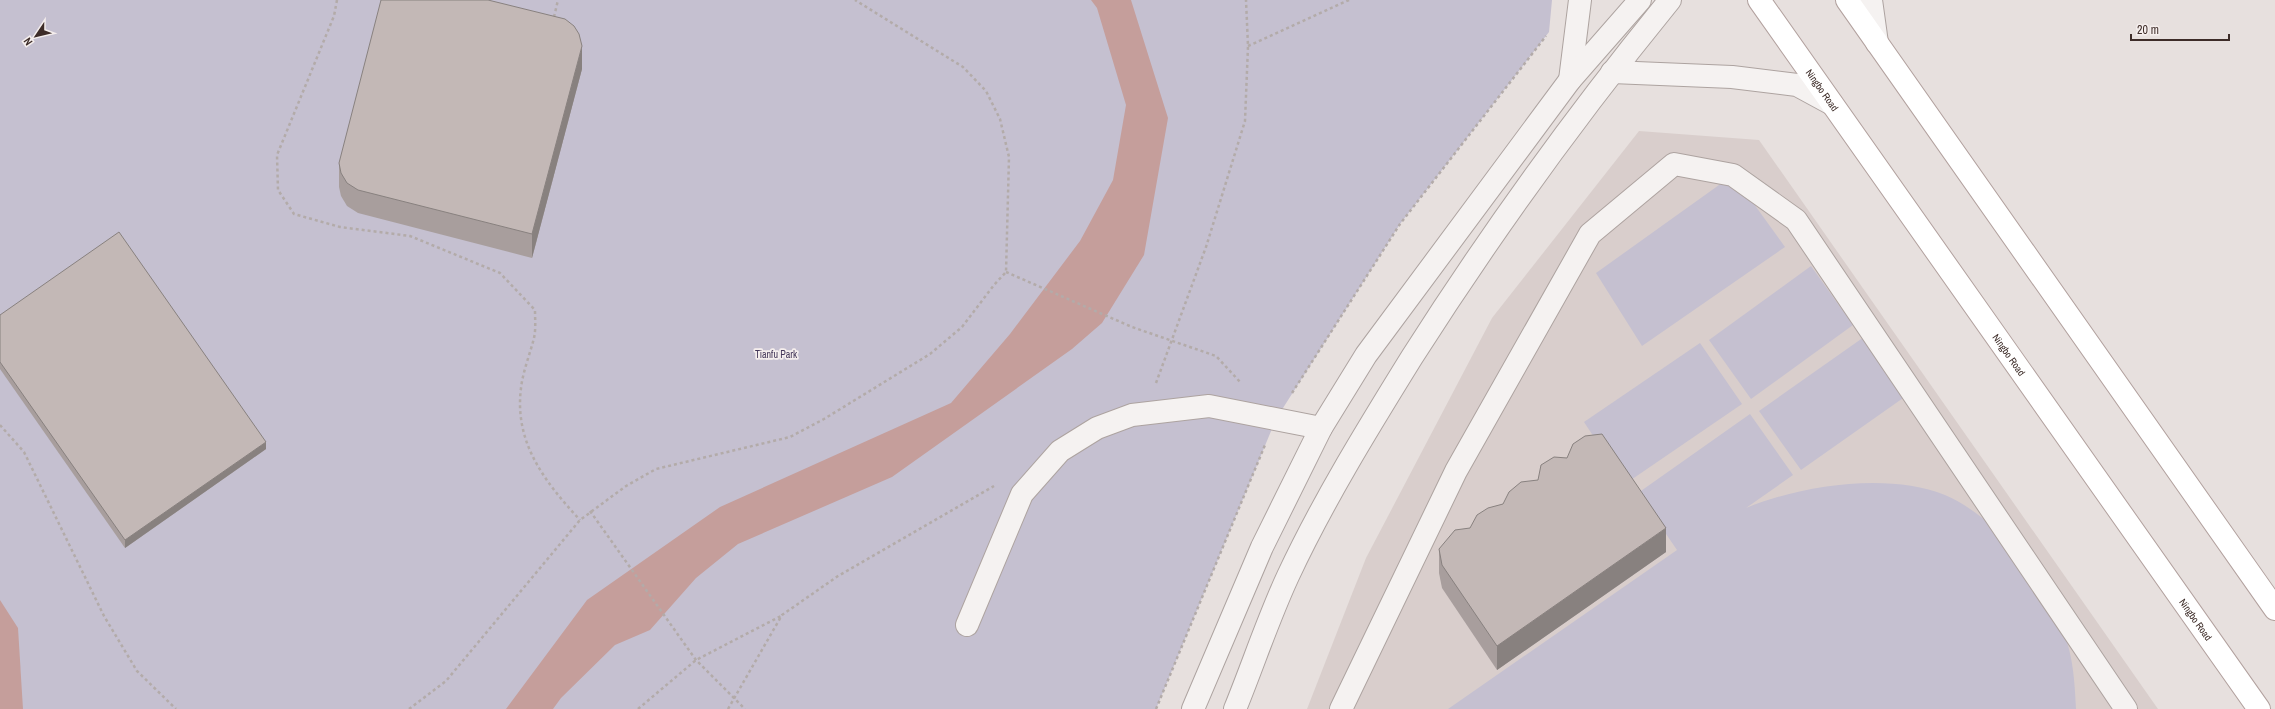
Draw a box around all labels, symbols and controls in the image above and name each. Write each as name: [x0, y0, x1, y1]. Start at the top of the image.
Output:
north arrow: [16, 16, 56, 56]
scale bar: [2131, 16, 2229, 42]
text: 20 m: [2137, 22, 2159, 38]
text: N: [20, 35, 35, 48]
street label: Ningbo Road: [1803, 66, 1842, 113]
street label: Ningbo Road: [1990, 331, 2028, 378]
park label: Tianfu Park: [755, 348, 798, 361]
street label: Ningbo Road: [2177, 596, 2215, 643]

